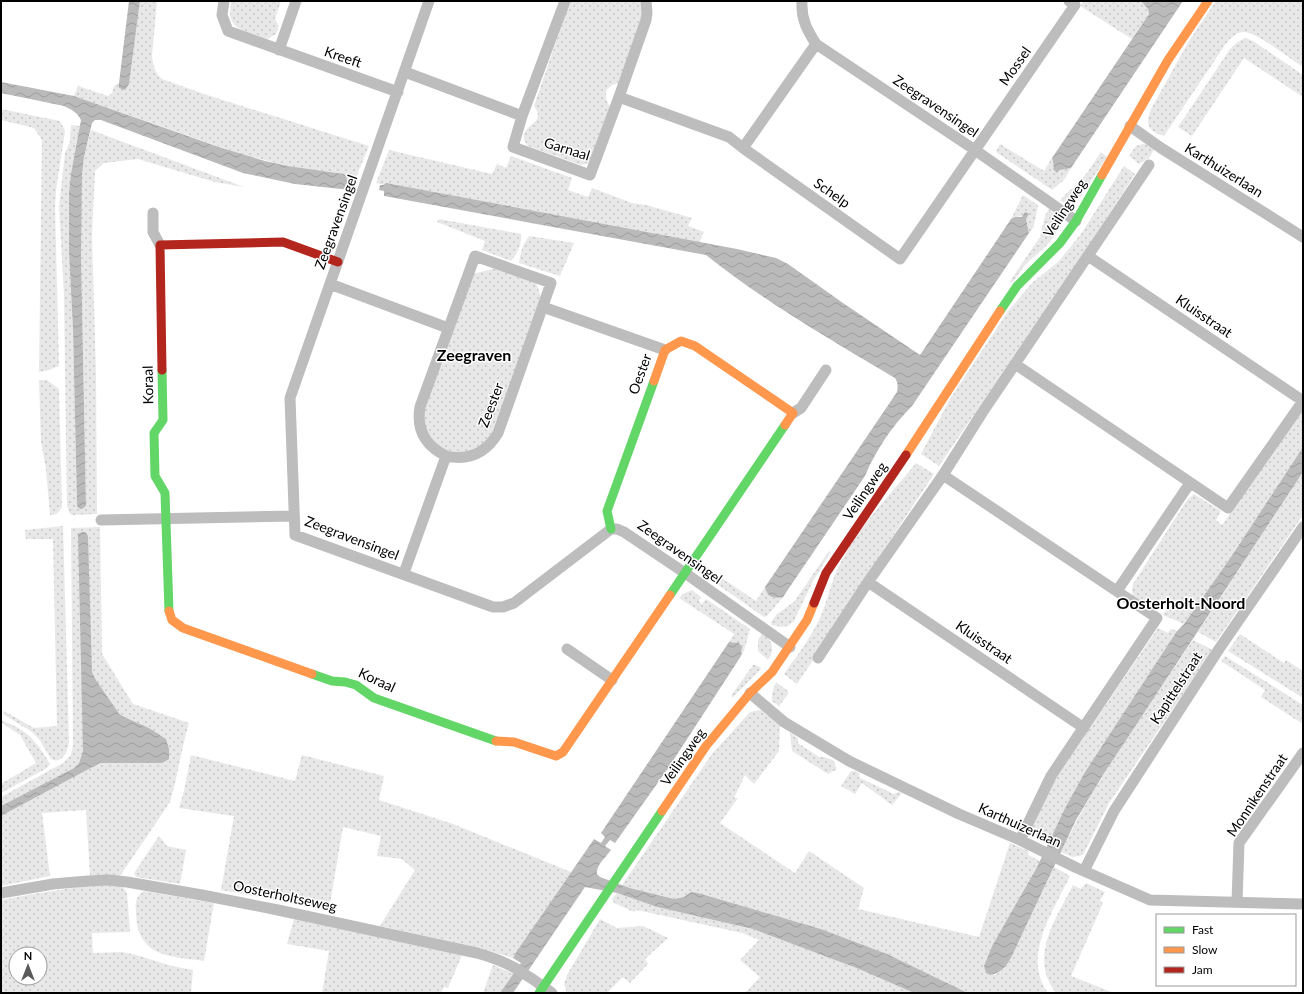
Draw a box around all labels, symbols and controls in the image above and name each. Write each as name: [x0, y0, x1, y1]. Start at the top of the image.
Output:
street label: Kreeft: [322, 42, 364, 71]
street label: Mossel: [995, 43, 1034, 88]
street label: Zeegravensingel: [890, 71, 982, 140]
street label: Garnaal: [542, 133, 592, 164]
street label: Karthuizerlaan: [1182, 139, 1267, 200]
street label: Zeegravensingel: [311, 172, 360, 271]
street label: Schelp: [811, 174, 854, 211]
street label: Veilingweg: [1039, 175, 1090, 240]
street label: Kluisstraat: [1173, 290, 1236, 341]
district label: Zeegraven: [437, 345, 511, 364]
street label: Oester: [624, 351, 655, 396]
street label: Koraal: [139, 365, 156, 405]
street label: Zeester: [474, 380, 507, 430]
street label: Veilingweg: [839, 458, 890, 523]
street label: Zeegravensingel: [303, 512, 402, 563]
street label: Zeegravensingel: [635, 516, 726, 587]
district label: Oosterholt-Noord: [1117, 593, 1245, 612]
street label: Kluisstraat: [953, 616, 1016, 667]
street label: Kapittelstraat: [1146, 648, 1205, 727]
street label: Koraal: [356, 664, 398, 695]
street label: Veilingweg: [657, 725, 709, 789]
street label: Monnikenstraat: [1223, 750, 1291, 839]
street label: Karthuizerlaan: [976, 799, 1064, 850]
street label: Oosterholtseweg: [232, 876, 339, 915]
legend: [1156, 914, 1296, 986]
text: Fast: [1192, 922, 1214, 937]
text: Slow: [1192, 942, 1218, 957]
north arrow: [8, 946, 48, 986]
text: N: [24, 949, 32, 962]
text: Jam: [1192, 962, 1213, 977]

